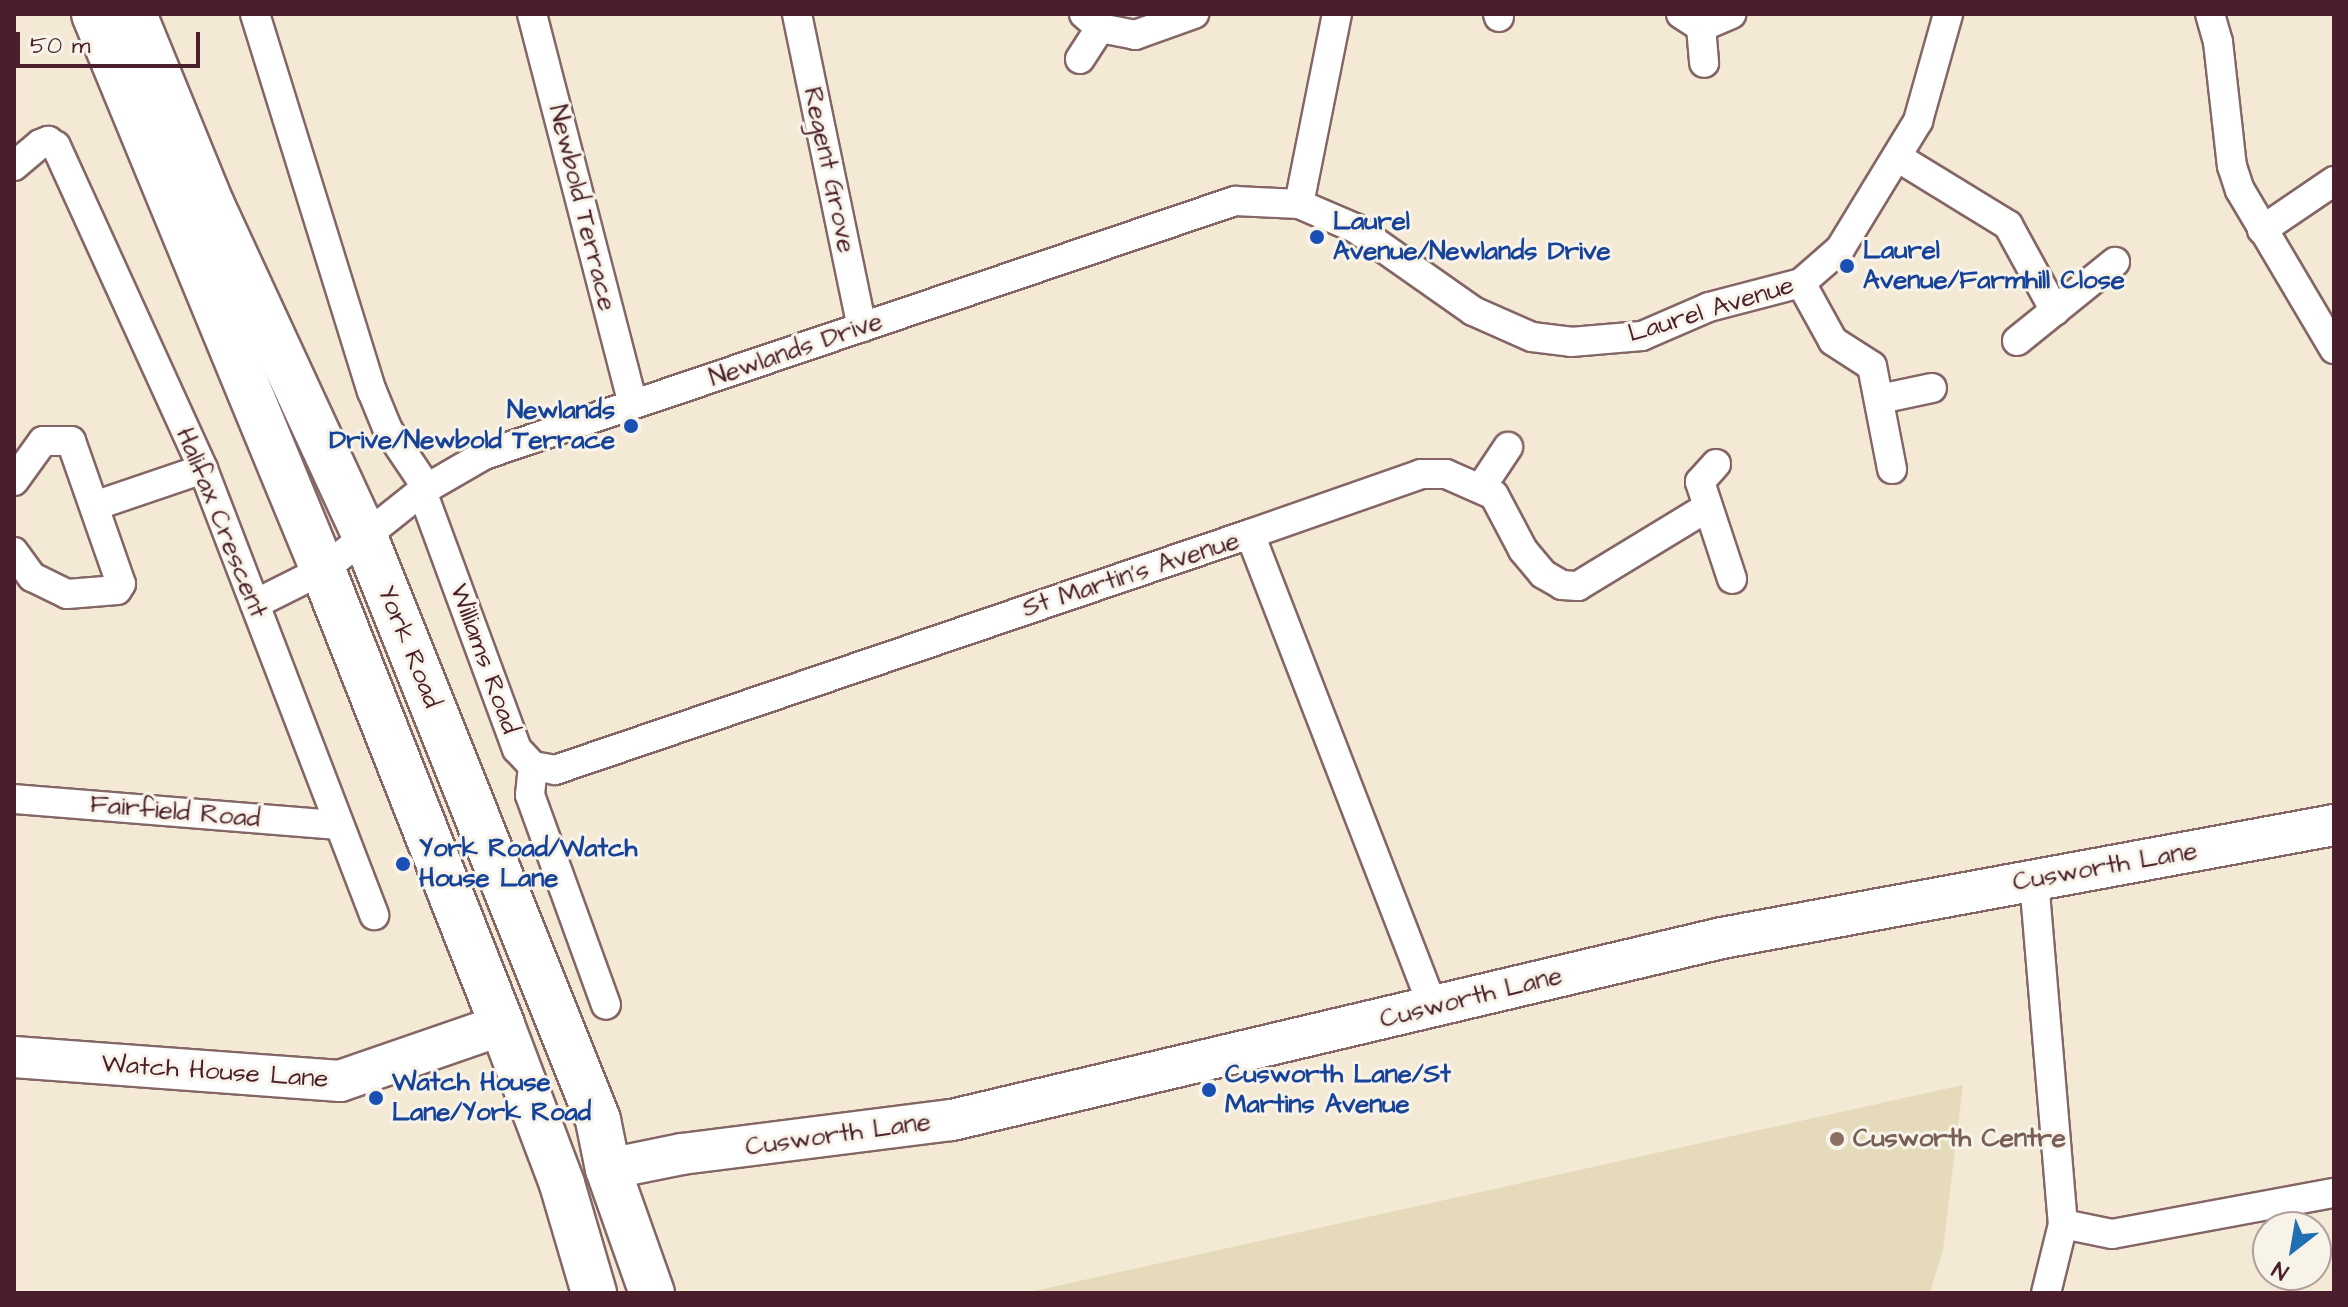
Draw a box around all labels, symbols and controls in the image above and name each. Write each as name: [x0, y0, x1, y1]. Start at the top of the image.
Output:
scale bar: [20, 16, 204, 66]
text: 50 m: [30, 29, 90, 63]
street label: Regent Grove: [796, 84, 862, 256]
street label: Newbold Terrace: [541, 102, 623, 314]
place label: Laurel Avenue/Newlands Drive: [1333, 206, 1610, 268]
marker: Laurel Avenue/Newlands Drive: [1308, 228, 1326, 246]
place label: Laurel Avenue/Farmhill Close: [1863, 235, 2125, 296]
marker: Laurel Avenue/Farmhill Close: [1838, 257, 1856, 275]
street label: Laurel Avenue: [1624, 270, 1798, 350]
street label: Newlands Drive: [705, 306, 887, 394]
place label: Newlands Drive/Newbold Terrace: [329, 395, 615, 456]
marker: Newlands Drive/Newbold Terrace: [622, 417, 640, 435]
street label: Halifax Crescent: [169, 423, 273, 623]
street label: St Martin's Avenue: [1019, 525, 1243, 625]
street label: Williams Road: [442, 580, 526, 738]
street label: York Road: [370, 581, 448, 713]
street label: Fairfield Road: [89, 789, 261, 835]
place label: York Road/Watch House Lane: [419, 833, 637, 894]
street label: Cusworth Lane: [2010, 835, 2200, 899]
marker: York Road/Watch House Lane: [394, 855, 412, 873]
street label: Cusworth Lane: [1377, 960, 1565, 1036]
street label: Watch House Lane: [101, 1049, 329, 1095]
place label: Cusworth Lane/St Martins Avenue: [1225, 1059, 1451, 1120]
place label: Watch House Lane/York Road: [392, 1067, 591, 1128]
marker: Cusworth Lane/St Martins Avenue: [1200, 1081, 1218, 1099]
marker: Watch House Lane/York Road: [367, 1089, 385, 1107]
street label: Cusworth Lane: [743, 1107, 933, 1163]
place label: Cusworth Centre: [1853, 1123, 2066, 1155]
marker: Cusworth Centre: [1828, 1130, 1846, 1148]
north arrow: [2252, 1211, 2332, 1291]
text: N: [2267, 1253, 2294, 1287]

